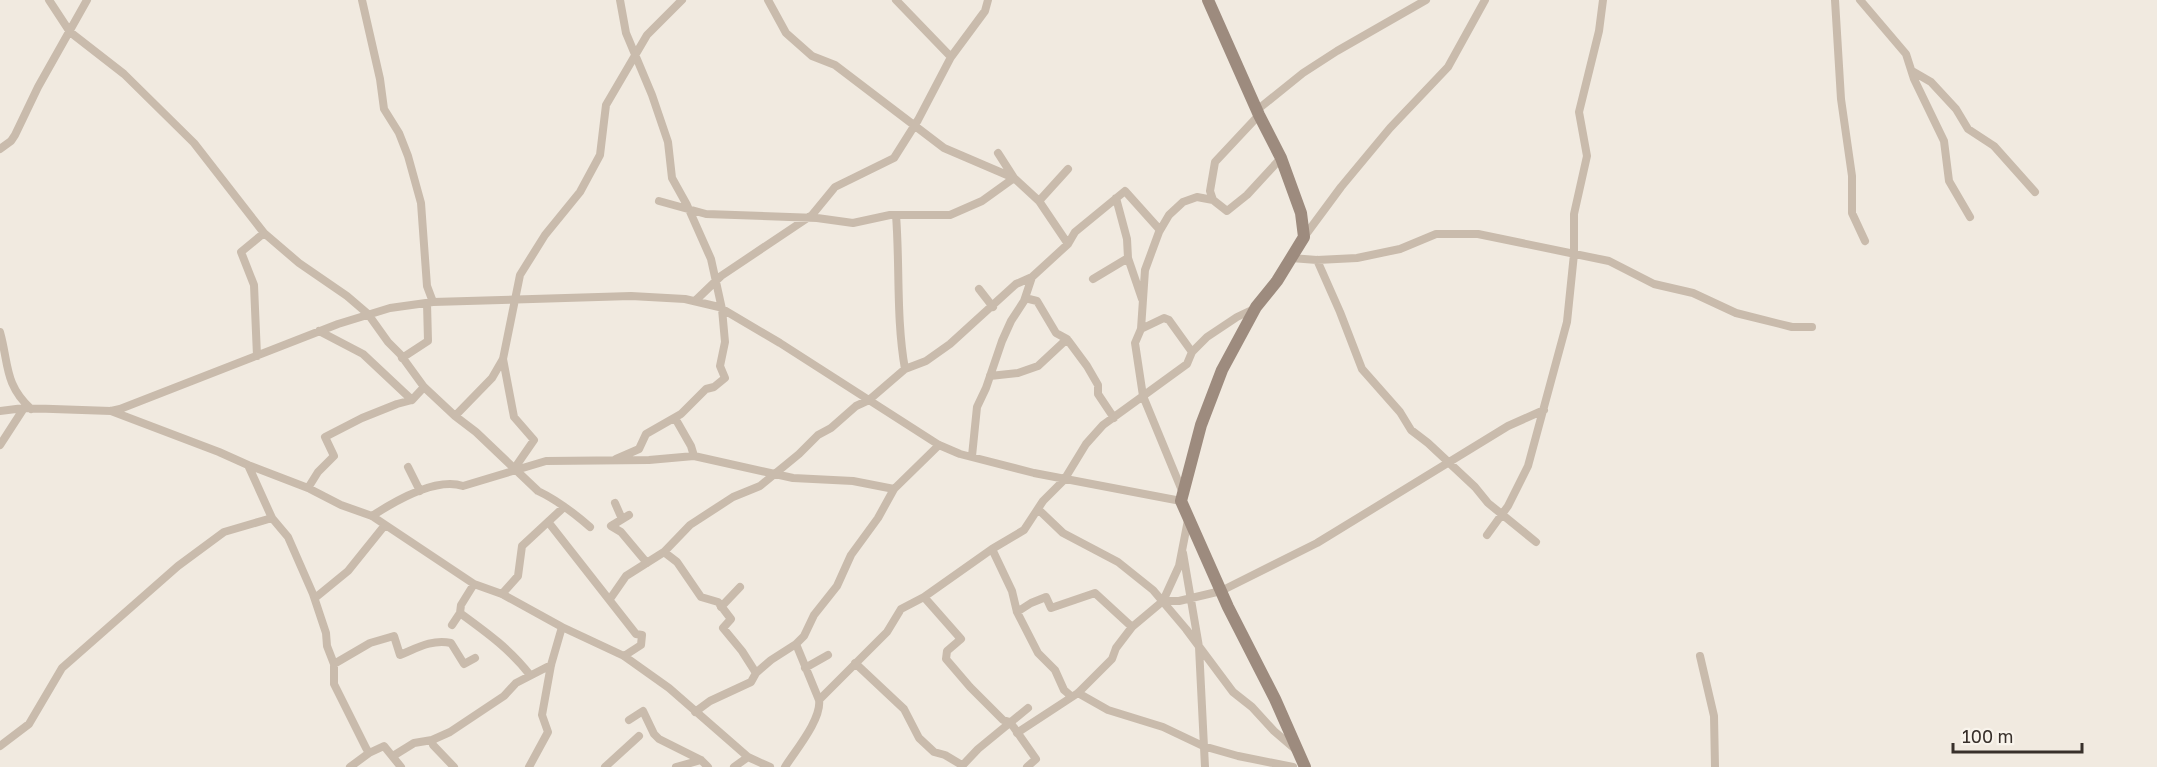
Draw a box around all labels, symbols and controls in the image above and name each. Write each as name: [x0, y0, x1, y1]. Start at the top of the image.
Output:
scale bar: [1953, 716, 2082, 754]
text: 100 m: [1962, 725, 2013, 747]

